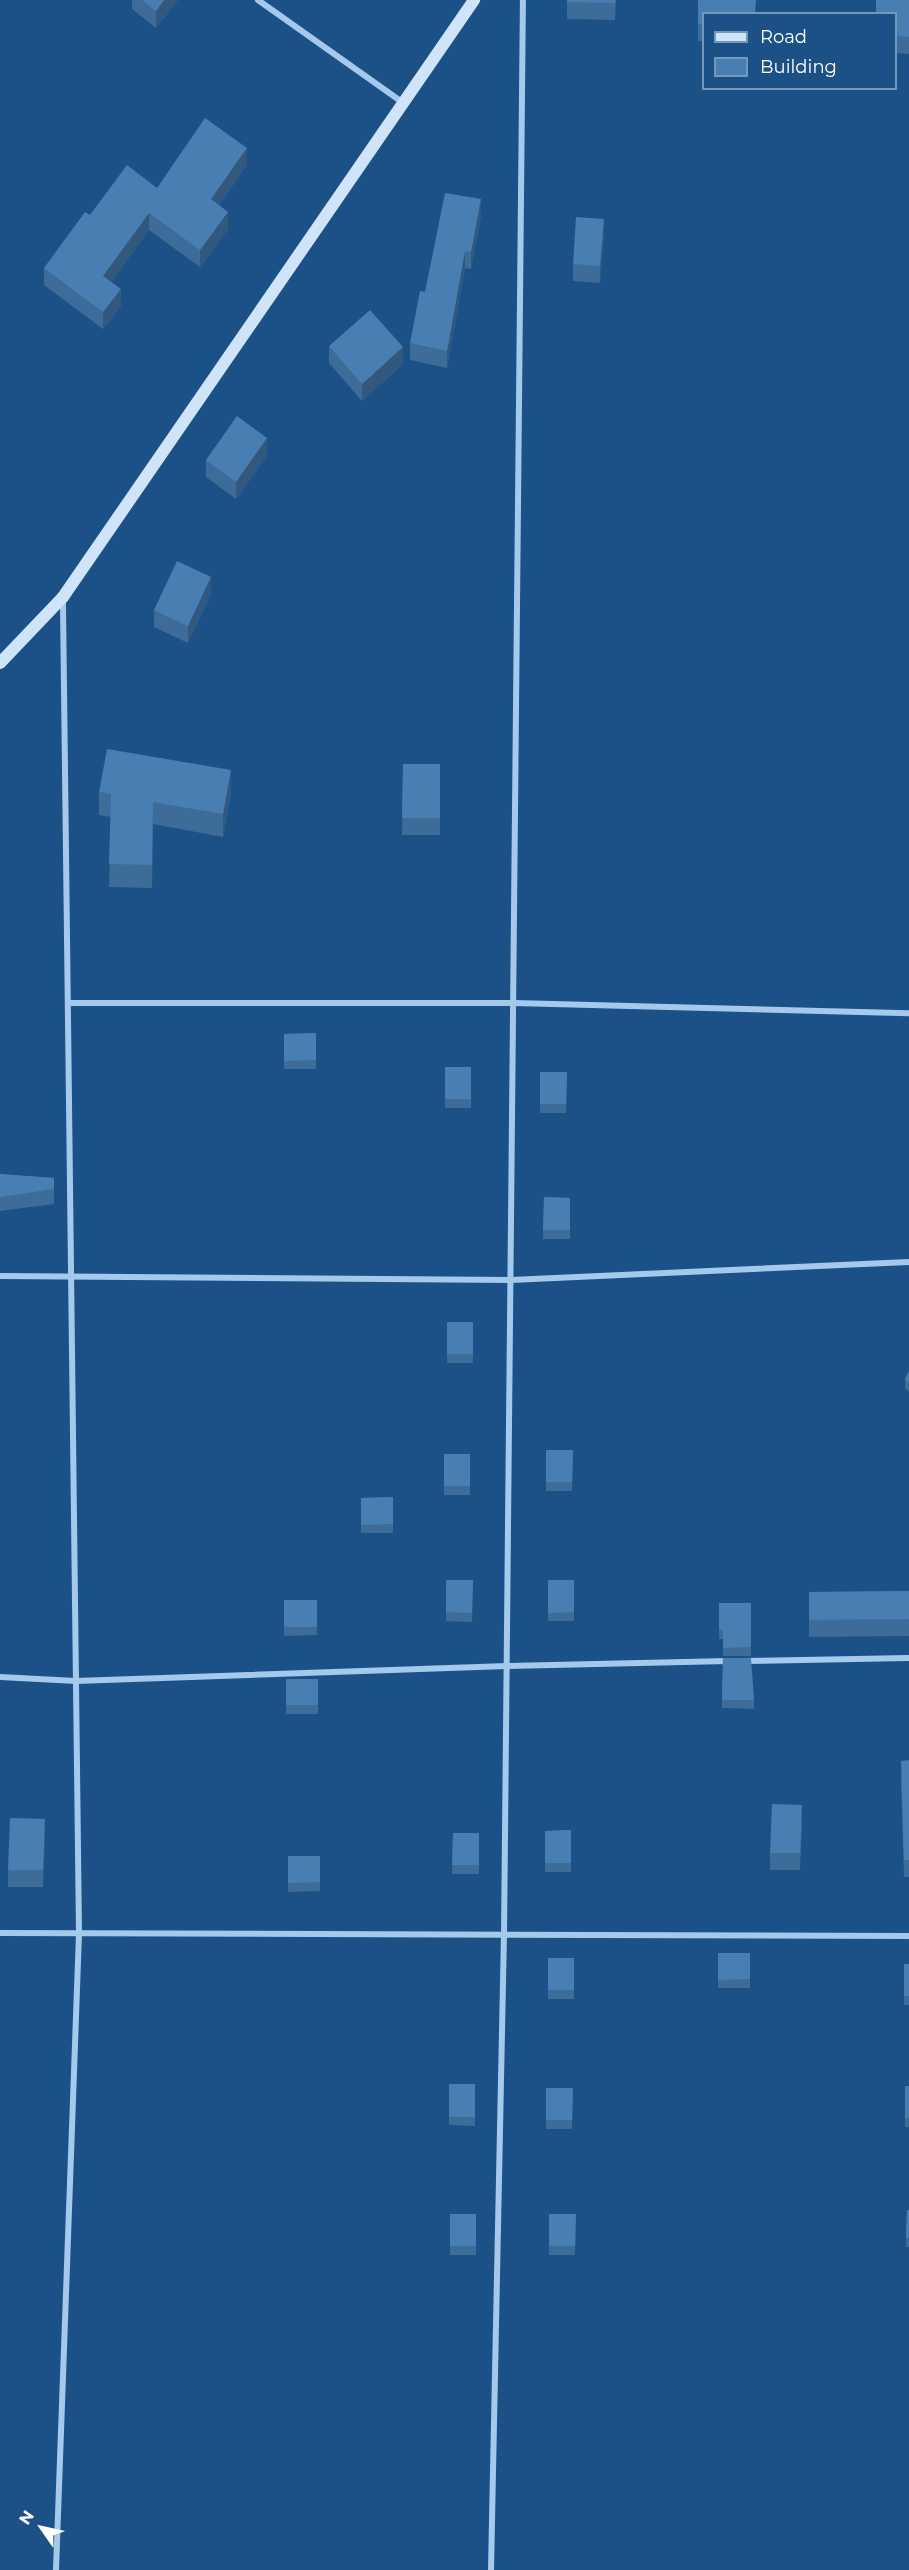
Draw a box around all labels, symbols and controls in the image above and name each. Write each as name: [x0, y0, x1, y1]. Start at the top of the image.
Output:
legend: [702, 12, 897, 90]
text: Road: [760, 26, 807, 48]
text: Building: [760, 56, 837, 78]
north arrow: [12, 2498, 72, 2558]
text: N: [15, 2507, 38, 2528]

